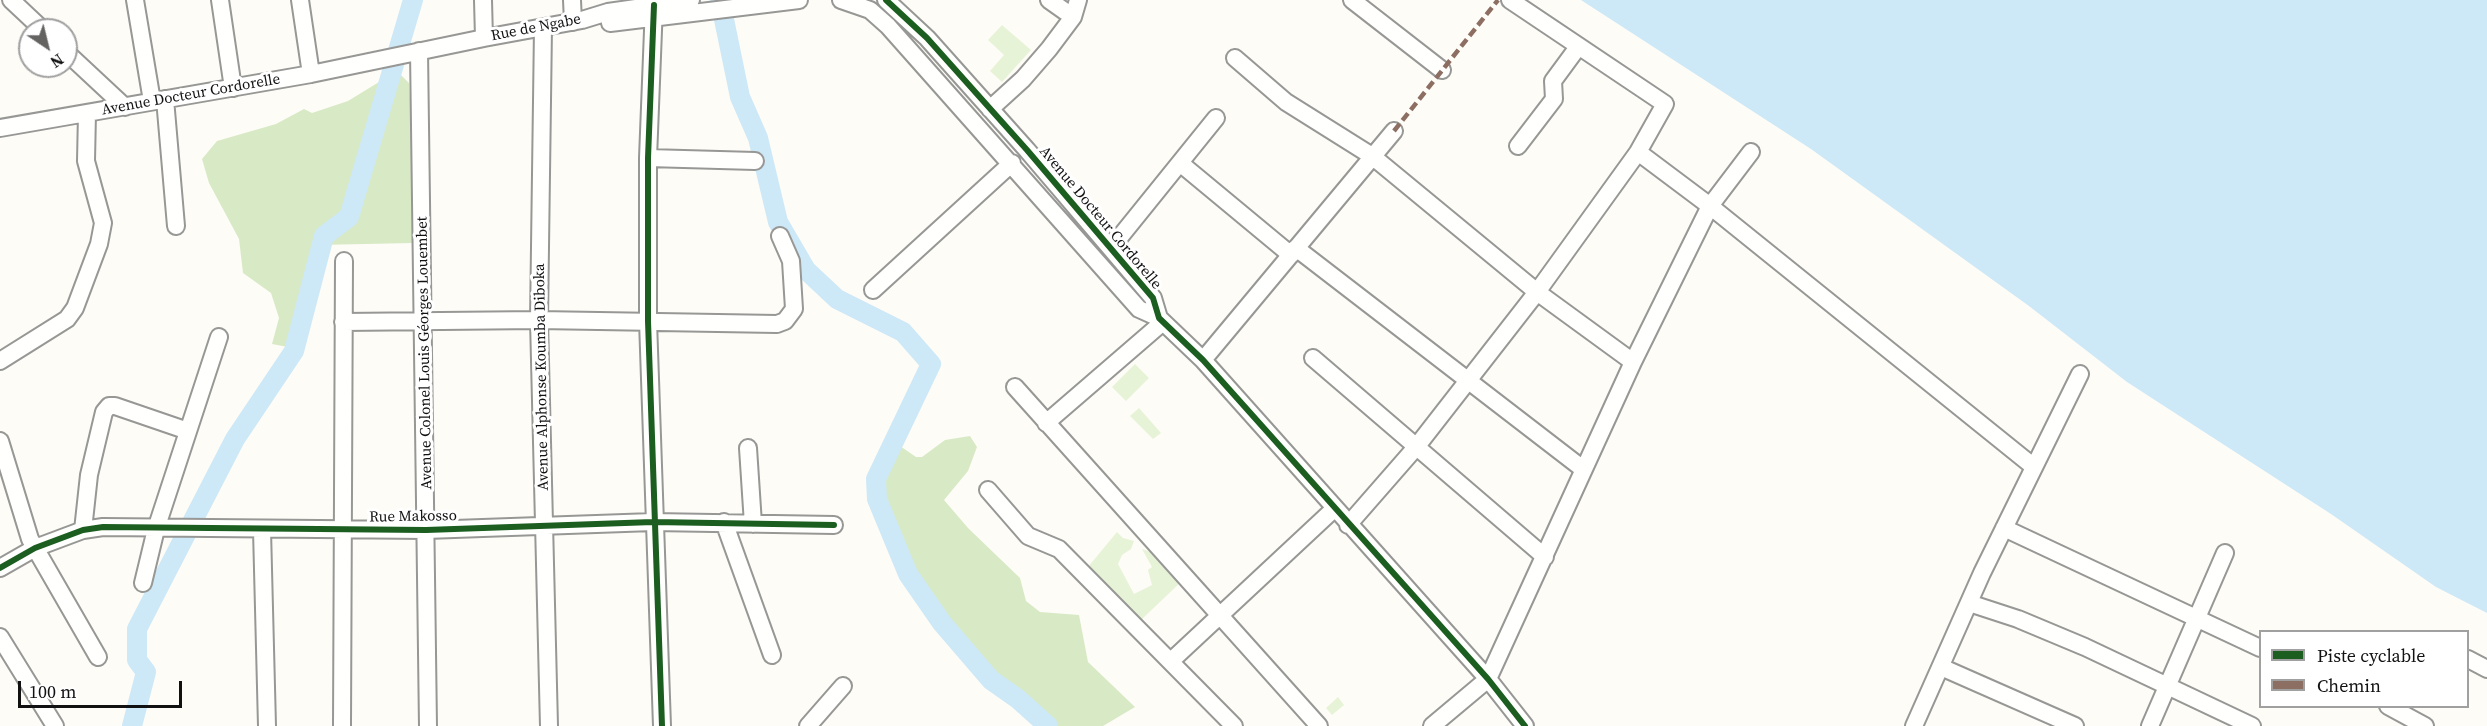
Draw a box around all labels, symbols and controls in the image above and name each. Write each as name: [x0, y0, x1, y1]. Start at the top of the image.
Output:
street label: Rue de Ngabe: [490, 10, 582, 46]
north arrow: [18, 18, 78, 78]
text: N: [46, 49, 68, 73]
street label: Avenue Docteur Cordorelle: [100, 70, 282, 120]
street label: Avenue Docteur Cordorelle: [1035, 143, 1165, 293]
street label: Avenue Colonel Louis Géorges Louembet: [414, 216, 436, 490]
street label: Avenue Alphonse Koumba Diboka: [531, 263, 553, 491]
street label: Rue Makosso: [369, 507, 457, 527]
legend: [2259, 630, 2469, 708]
text: Piste cyclable: [2317, 643, 2426, 668]
scale bar: [21, 669, 184, 707]
text: Chemin: [2317, 673, 2381, 698]
text: 100 m: [29, 679, 76, 704]

